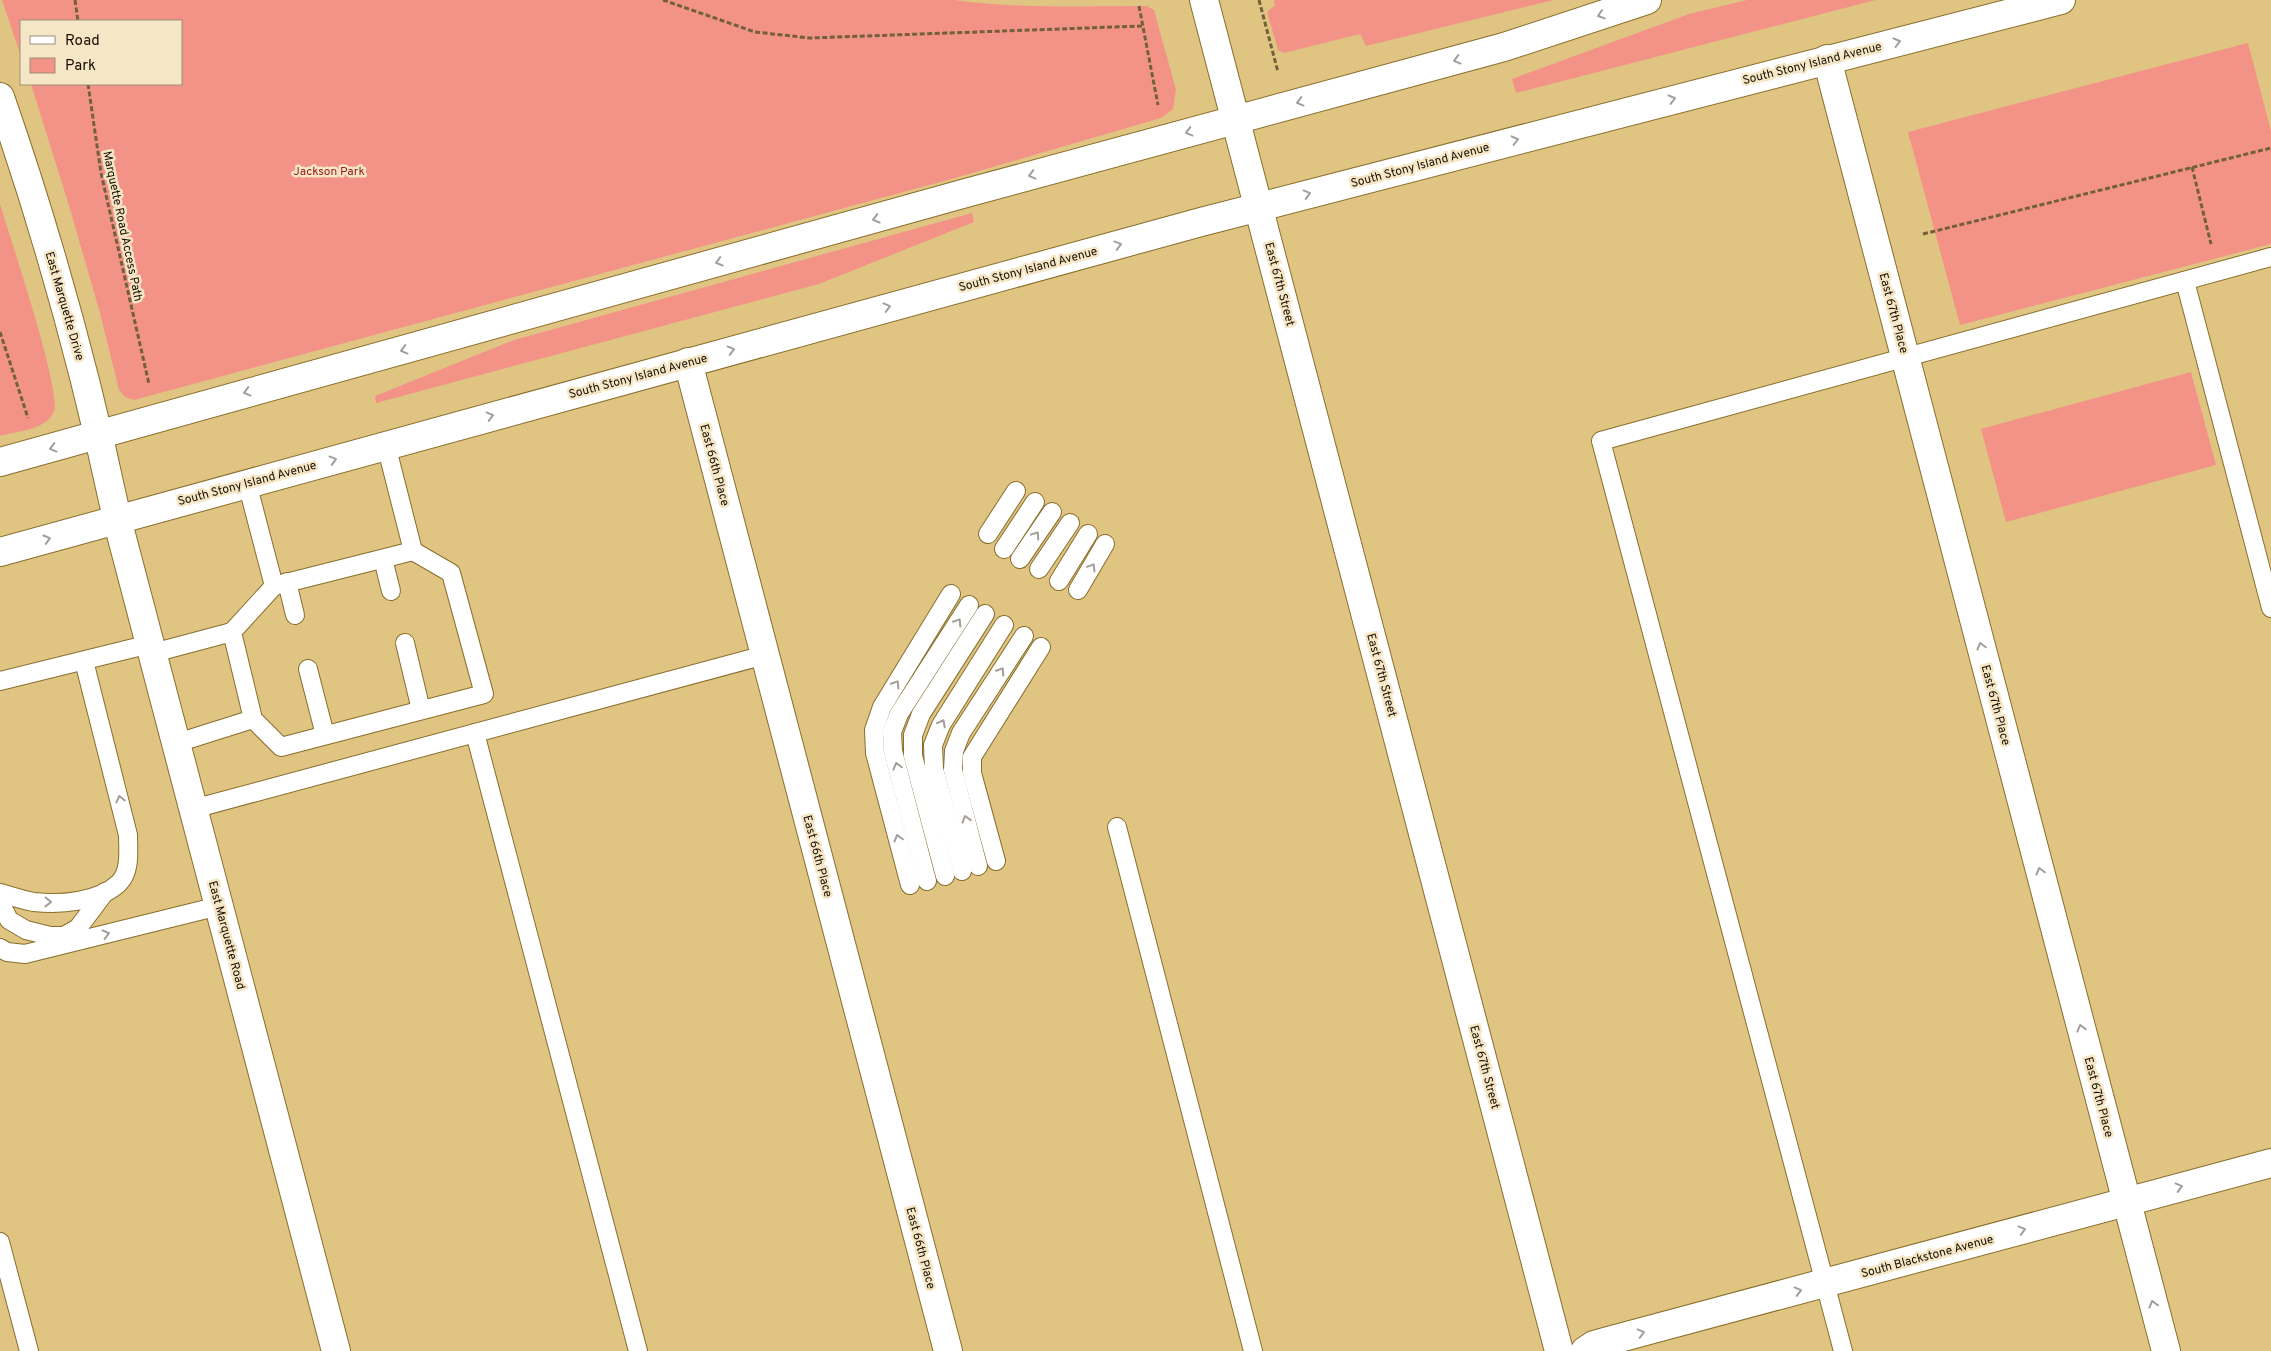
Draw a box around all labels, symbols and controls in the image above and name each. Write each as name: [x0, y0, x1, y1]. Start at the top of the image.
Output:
one-way arrow: [1597, 10, 1605, 20]
legend: [20, 20, 182, 85]
text: Road: [65, 32, 100, 51]
one-way arrow: [1893, 37, 1901, 47]
street label: South Stony Island Avenue: [1741, 39, 1883, 89]
one-way arrow: [1453, 54, 1461, 65]
text: Park: [65, 57, 96, 76]
one-way arrow: [1668, 95, 1676, 105]
one-way arrow: [1297, 97, 1305, 107]
one-way arrow: [1185, 127, 1194, 137]
one-way arrow: [1510, 135, 1519, 146]
street label: South Stony Island Avenue: [1349, 140, 1491, 192]
street label: Marquette Road Access Path: [98, 150, 146, 303]
park label: Jackson Park: [293, 164, 365, 180]
one-way arrow: [1028, 169, 1037, 180]
one-way arrow: [1302, 189, 1311, 200]
one-way arrow: [872, 213, 880, 223]
one-way arrow: [1113, 240, 1121, 250]
street label: East 67th Street: [1260, 241, 1298, 328]
street label: South Stony Island Avenue: [957, 244, 1099, 296]
street label: East Marquette Drive: [41, 250, 87, 363]
one-way arrow: [716, 257, 724, 267]
street label: East 67th Place: [1875, 271, 1911, 355]
one-way arrow: [883, 302, 892, 313]
one-way arrow: [400, 344, 409, 355]
one-way arrow: [726, 345, 735, 356]
street label: South Stony Island Avenue: [567, 351, 709, 403]
one-way arrow: [244, 387, 252, 397]
one-way arrow: [485, 412, 493, 422]
street label: East 66th Place: [695, 422, 733, 508]
one-way arrow: [48, 442, 57, 453]
one-way arrow: [328, 455, 336, 465]
street label: South Stony Island Avenue: [176, 458, 318, 510]
one-way arrow: [1030, 532, 1039, 541]
one-way arrow: [42, 534, 51, 545]
one-way arrow: [1085, 564, 1095, 573]
one-way arrow: [951, 619, 961, 628]
street label: East 67th Street: [1362, 632, 1400, 719]
one-way arrow: [1976, 642, 1987, 651]
street label: East 67th Place: [1977, 663, 2013, 747]
one-way arrow: [995, 668, 1005, 677]
one-way arrow: [889, 680, 899, 689]
one-way arrow: [936, 719, 946, 728]
one-way arrow: [892, 762, 902, 770]
one-way arrow: [115, 794, 126, 803]
street label: East 66th Place: [798, 813, 836, 899]
one-way arrow: [961, 814, 972, 823]
one-way arrow: [893, 835, 903, 843]
one-way arrow: [2035, 868, 2045, 876]
street label: East Marquette Road: [204, 879, 248, 991]
one-way arrow: [44, 897, 52, 907]
one-way arrow: [102, 929, 111, 940]
street label: East 67th Street: [1465, 1024, 1503, 1111]
one-way arrow: [2076, 1024, 2087, 1033]
street label: East 67th Place: [2080, 1055, 2116, 1139]
one-way arrow: [2175, 1183, 2183, 1193]
street label: East 66th Place: [901, 1205, 939, 1291]
one-way arrow: [2018, 1225, 2027, 1236]
street label: South Blackstone Avenue: [1859, 1232, 1995, 1282]
one-way arrow: [1793, 1286, 1802, 1296]
one-way arrow: [2148, 1299, 2159, 1308]
one-way arrow: [1636, 1328, 1645, 1338]

